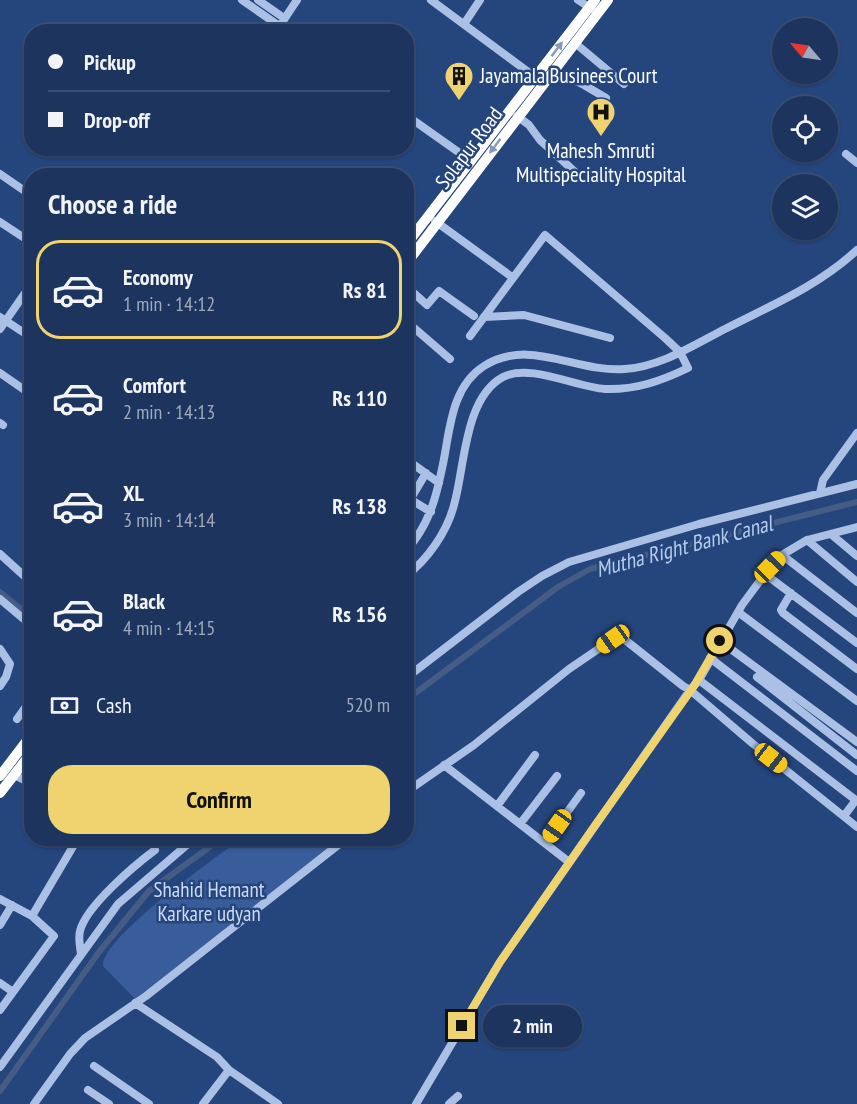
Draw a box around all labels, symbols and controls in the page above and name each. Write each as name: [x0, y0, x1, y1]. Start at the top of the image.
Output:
north arrow: [772, 18, 838, 84]
map controls: [772, 18, 838, 240]
one-way arrow: [551, 41, 563, 57]
text: Pickup: [84, 48, 136, 76]
building icon: Jayamala Businees Court: [443, 60, 475, 102]
place label: Jayamala Businees Court: [479, 62, 658, 89]
hospital icon: Mahesh Smruti Multispeciality Hospital: [585, 96, 617, 138]
button: locate: [772, 96, 838, 162]
street label: Solapur Road: [429, 101, 508, 194]
text: Drop-off: [84, 106, 150, 134]
place label: Mahesh Smruti Multispeciality Hospital: [516, 137, 686, 188]
one-way arrow: [489, 138, 501, 154]
button: layers: [772, 174, 838, 240]
text: Choose a ride: [48, 187, 177, 221]
icon: car: [51, 263, 105, 317]
text: Economy: [123, 263, 193, 291]
text: Rs 81: [343, 276, 387, 304]
text: 1 min · 14:12: [123, 291, 215, 317]
icon: car: [51, 371, 105, 425]
text: Comfort: [123, 371, 186, 399]
text: Rs 110: [332, 384, 387, 412]
text: 2 min · 14:13: [123, 399, 215, 425]
icon: car: [51, 479, 105, 533]
text: XL: [123, 479, 144, 507]
text: Rs 138: [332, 492, 387, 520]
text: 3 min · 14:14: [123, 507, 215, 533]
water label: Mutha Right Bank Canal: [593, 508, 777, 583]
car: [751, 548, 789, 586]
icon: car: [51, 587, 105, 641]
text: Black: [123, 587, 165, 615]
text: Rs 156: [332, 600, 387, 628]
text: 4 min · 14:15: [123, 615, 215, 641]
car: [593, 621, 633, 657]
route start: [706, 627, 733, 654]
icon: cash: [48, 689, 81, 722]
text: Cash: [96, 691, 132, 719]
text: 520 m: [346, 692, 390, 718]
car: [751, 740, 791, 776]
button: Confirm: [48, 765, 390, 834]
car: [539, 806, 575, 846]
park label: Shahid Hemant Karkare udyan: [154, 876, 265, 927]
callout: 2 min: [483, 1005, 582, 1047]
route end: [448, 1012, 475, 1039]
text: 2 min: [512, 1013, 553, 1039]

